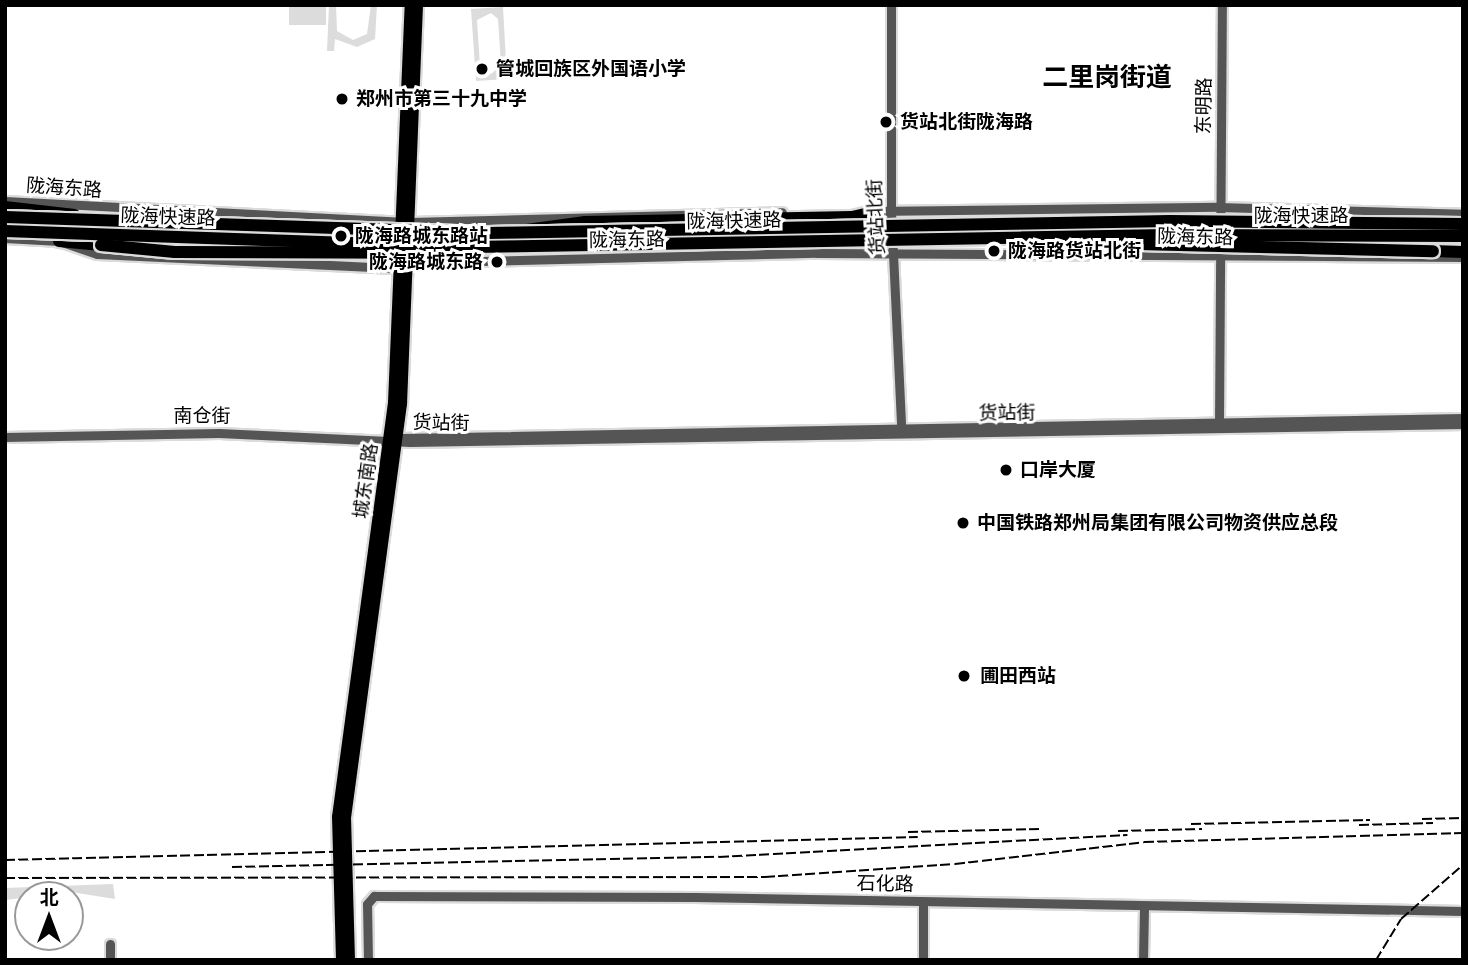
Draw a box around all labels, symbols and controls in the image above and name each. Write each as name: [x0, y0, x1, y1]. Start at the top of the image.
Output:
place label: 管城回族区外国语小学: [496, 58, 686, 80]
marker: 管城回族区外国语小学: [474, 61, 490, 77]
district label: 二里岗街道: [1042, 61, 1172, 93]
street label: 东明路: [1192, 77, 1216, 135]
place label: 郑州市第三十九中学: [356, 88, 527, 110]
marker: 郑州市第三十九中学: [334, 91, 350, 107]
place label: 货站北街陇海路: [900, 111, 1033, 133]
marker: 货站北街陇海路: [878, 114, 894, 130]
street label: 陇海东路: [25, 174, 103, 202]
street label: 货站北街: [863, 178, 889, 256]
street label: 陇海快速路: [120, 204, 216, 230]
street label: 陇海快速路: [1254, 205, 1348, 227]
street label: 陇海快速路: [686, 209, 782, 233]
place label: 陇海路城东路站: [355, 225, 488, 247]
street label: 陇海东路: [1157, 225, 1233, 249]
marker: 陇海路城东路站: [333, 228, 349, 244]
street label: 陇海东路: [589, 228, 665, 252]
place label: 陇海路货站北街: [1008, 240, 1141, 262]
marker: 陇海路货站北街: [986, 243, 1002, 259]
place label: 陇海路城东路: [369, 251, 483, 273]
marker: 陇海路城东路: [489, 254, 505, 270]
street label: 货站街: [978, 401, 1036, 425]
street label: 南仓街: [174, 405, 230, 427]
street label: 货站街: [412, 411, 470, 435]
street label: 城东南路: [349, 442, 383, 520]
place label: 口岸大厦: [1020, 459, 1096, 481]
marker: 口岸大厦: [998, 462, 1014, 478]
place label: 中国铁路郑州局集团有限公司物资供应总段: [977, 512, 1338, 534]
marker: 中国铁路郑州局集团有限公司物资供应总段: [955, 515, 971, 531]
place label: 圃田西站: [980, 665, 1056, 687]
marker: 圃田西站: [954, 666, 974, 686]
street label: 石化路: [856, 872, 914, 896]
north arrow: [14, 881, 84, 951]
text: 北: [39, 885, 59, 909]

